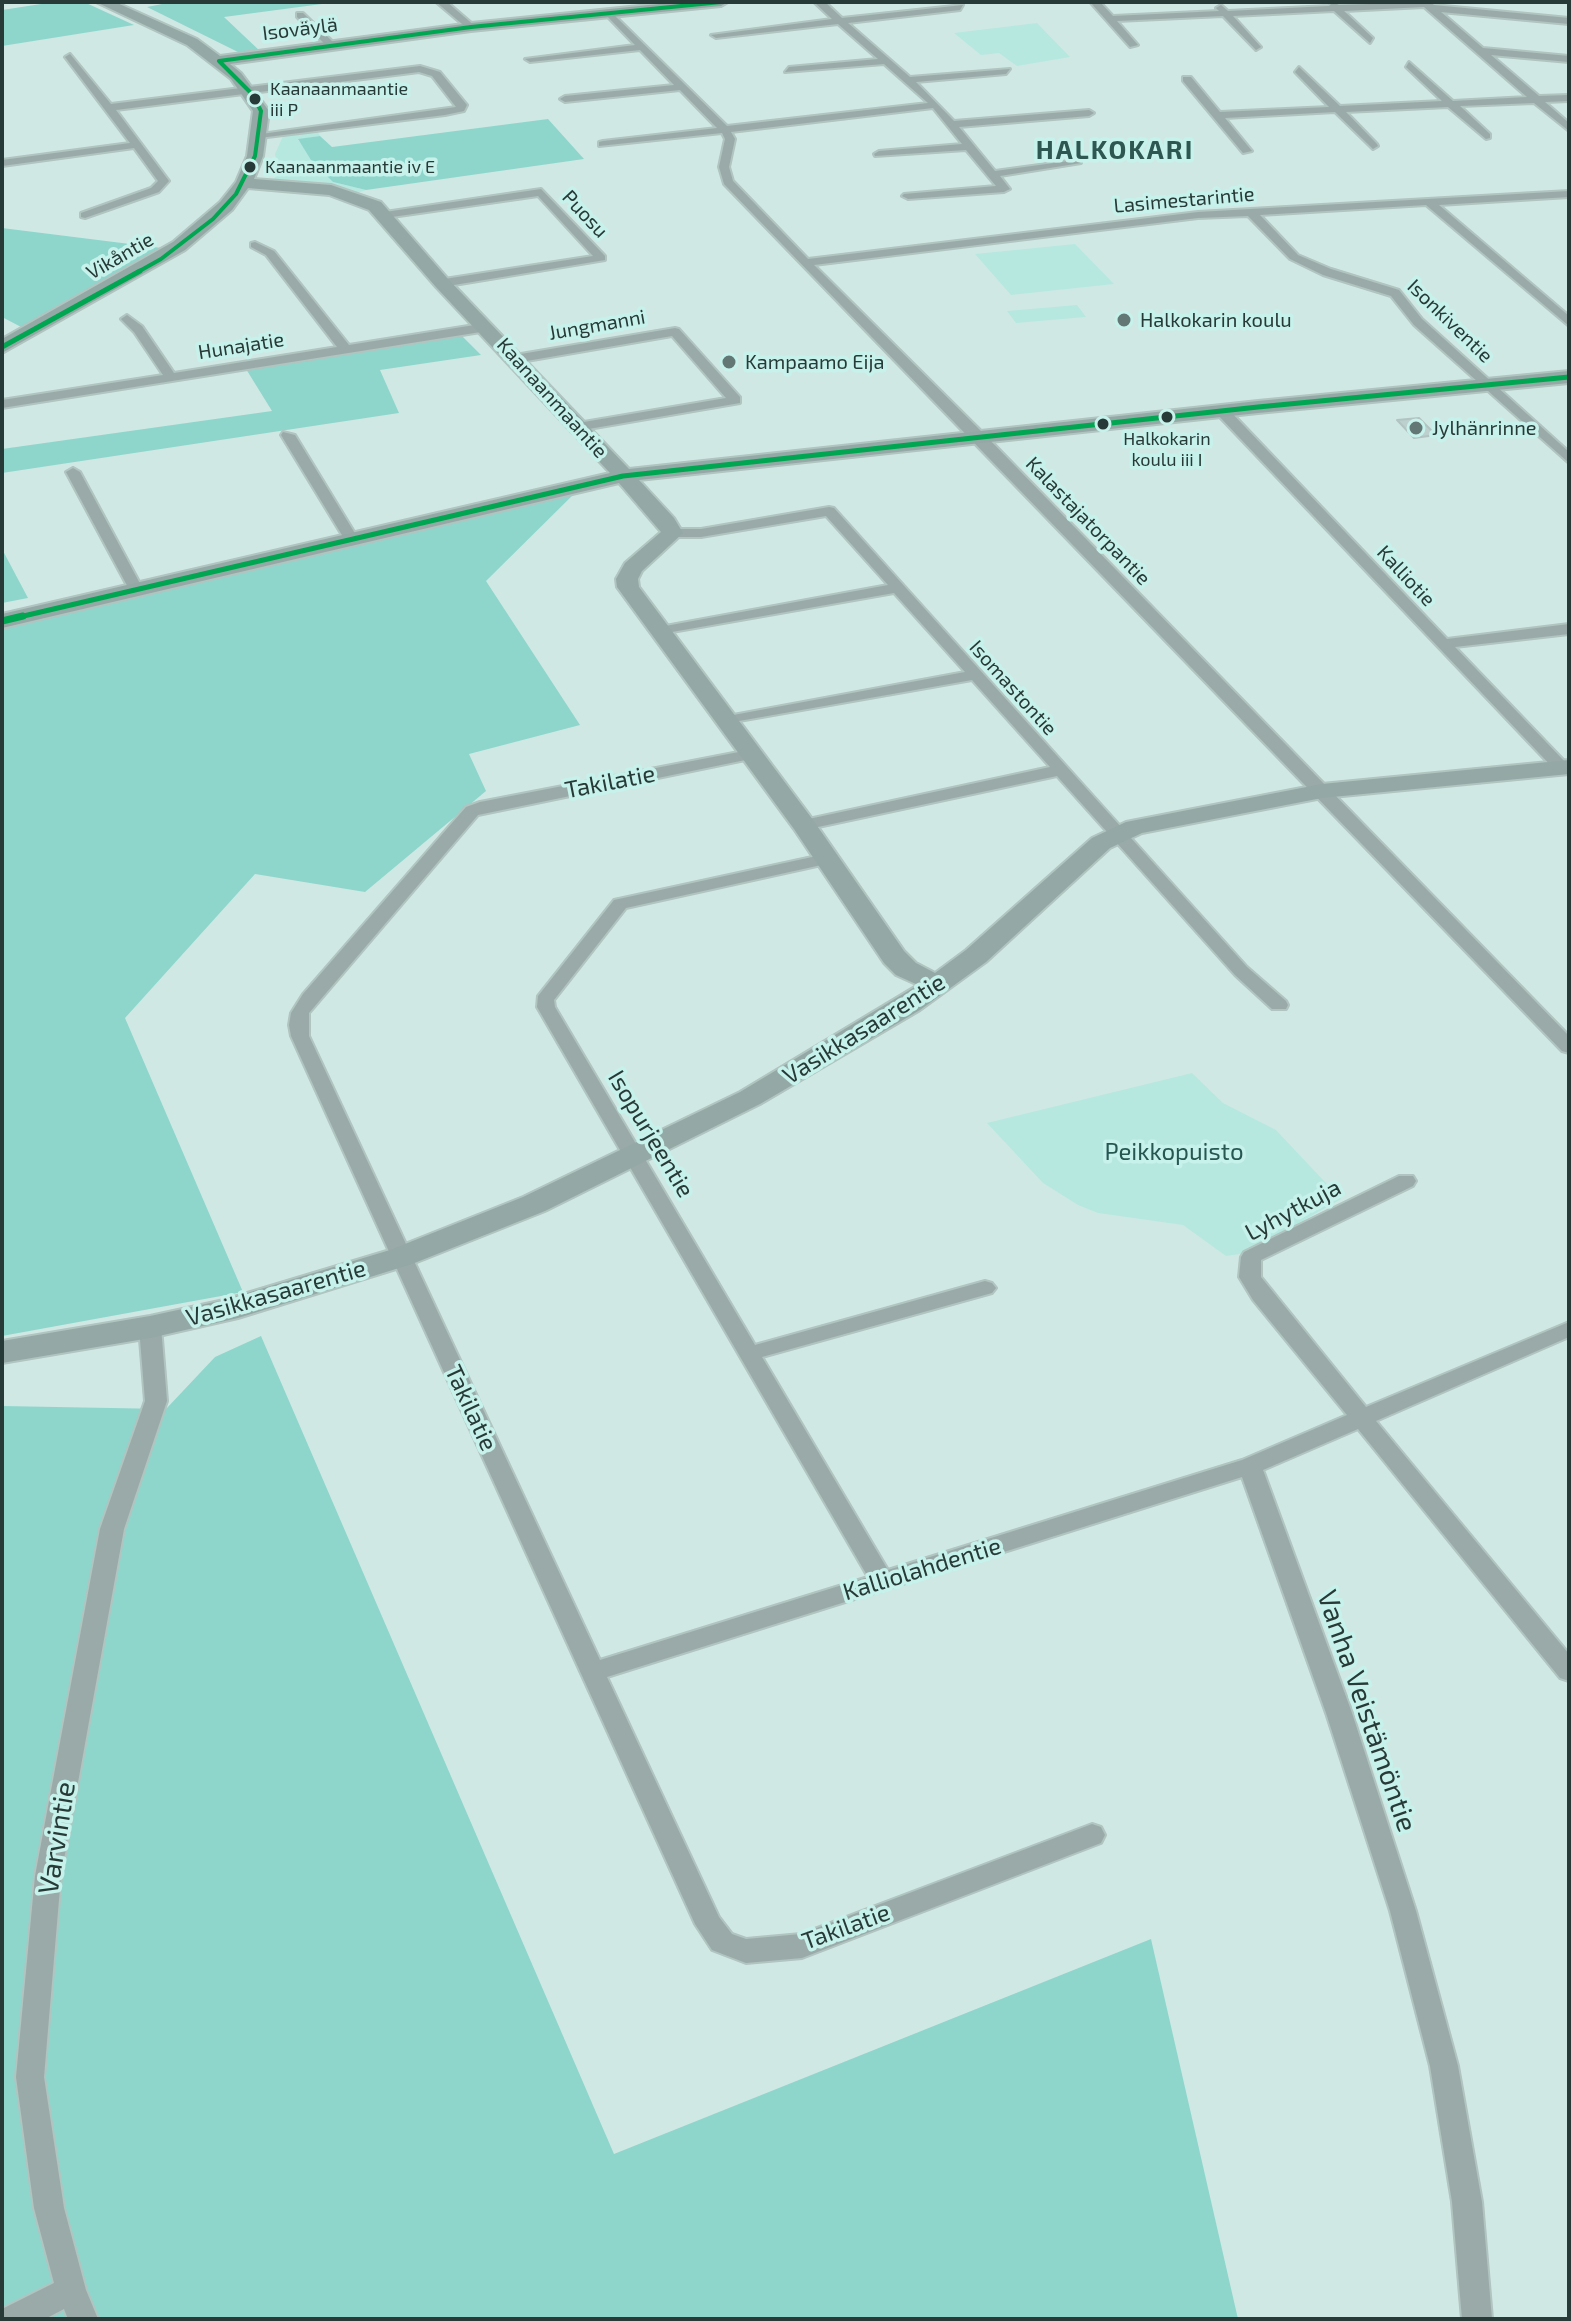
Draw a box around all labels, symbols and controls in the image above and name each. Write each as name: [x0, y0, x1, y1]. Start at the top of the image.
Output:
street label: Isoväylä: [261, 12, 339, 46]
place label: Kaanaanmaantie iii P: [270, 78, 408, 120]
marker: Kaanaanmaantie iii P: [247, 91, 263, 107]
district label: HALKOKARI: [1036, 134, 1194, 166]
place label: Kaanaanmaantie iv E: [265, 156, 435, 178]
marker: Kaanaanmaantie iv E: [242, 159, 258, 175]
street label: Lasimestarintie: [1113, 182, 1255, 218]
street label: Puosu: [557, 185, 613, 243]
street label: Vikåntie: [82, 227, 158, 285]
street label: Isonkiventie: [1402, 274, 1498, 368]
street label: Jungmanni: [547, 305, 647, 345]
place label: Halkokarin koulu: [1140, 308, 1292, 332]
marker: Halkokarin koulu: [1115, 311, 1133, 329]
street label: Hunajatie: [196, 327, 286, 365]
street label: Kaanaanmaantie: [492, 333, 612, 463]
place label: Kampaamo Eija: [745, 350, 884, 374]
marker: Kampaamo Eija: [720, 353, 738, 371]
marker: Halkokarin koulu iii I: [1159, 409, 1175, 425]
unlabelled marker: [1095, 416, 1111, 432]
place label: Jylhänrinne: [1432, 416, 1536, 440]
marker: Jylhänrinne: [1407, 419, 1425, 437]
place label: Halkokarin koulu iii I: [1123, 428, 1211, 470]
street label: Kalastajatorpantie: [1021, 452, 1155, 590]
street label: Kalliotie: [1372, 541, 1440, 611]
street label: Isomastontie: [964, 636, 1062, 740]
street label: Takilatie: [562, 759, 658, 805]
street label: Vasikkasaarentie: [778, 968, 950, 1090]
street label: Isopurjeentie: [602, 1065, 700, 1203]
park label: Peikkopuisto: [1104, 1138, 1244, 1166]
street label: Lyhytkuja: [1240, 1173, 1346, 1247]
street label: Vasikkasaarentie: [183, 1254, 369, 1332]
street label: Takilatie: [439, 1361, 503, 1455]
street label: Kalliolahdentie: [839, 1531, 1005, 1607]
street label: Vanha Veistämöntie: [1310, 1586, 1424, 1836]
street label: Varvintie: [32, 1779, 82, 1897]
street label: Takilatie: [798, 1898, 894, 1956]

